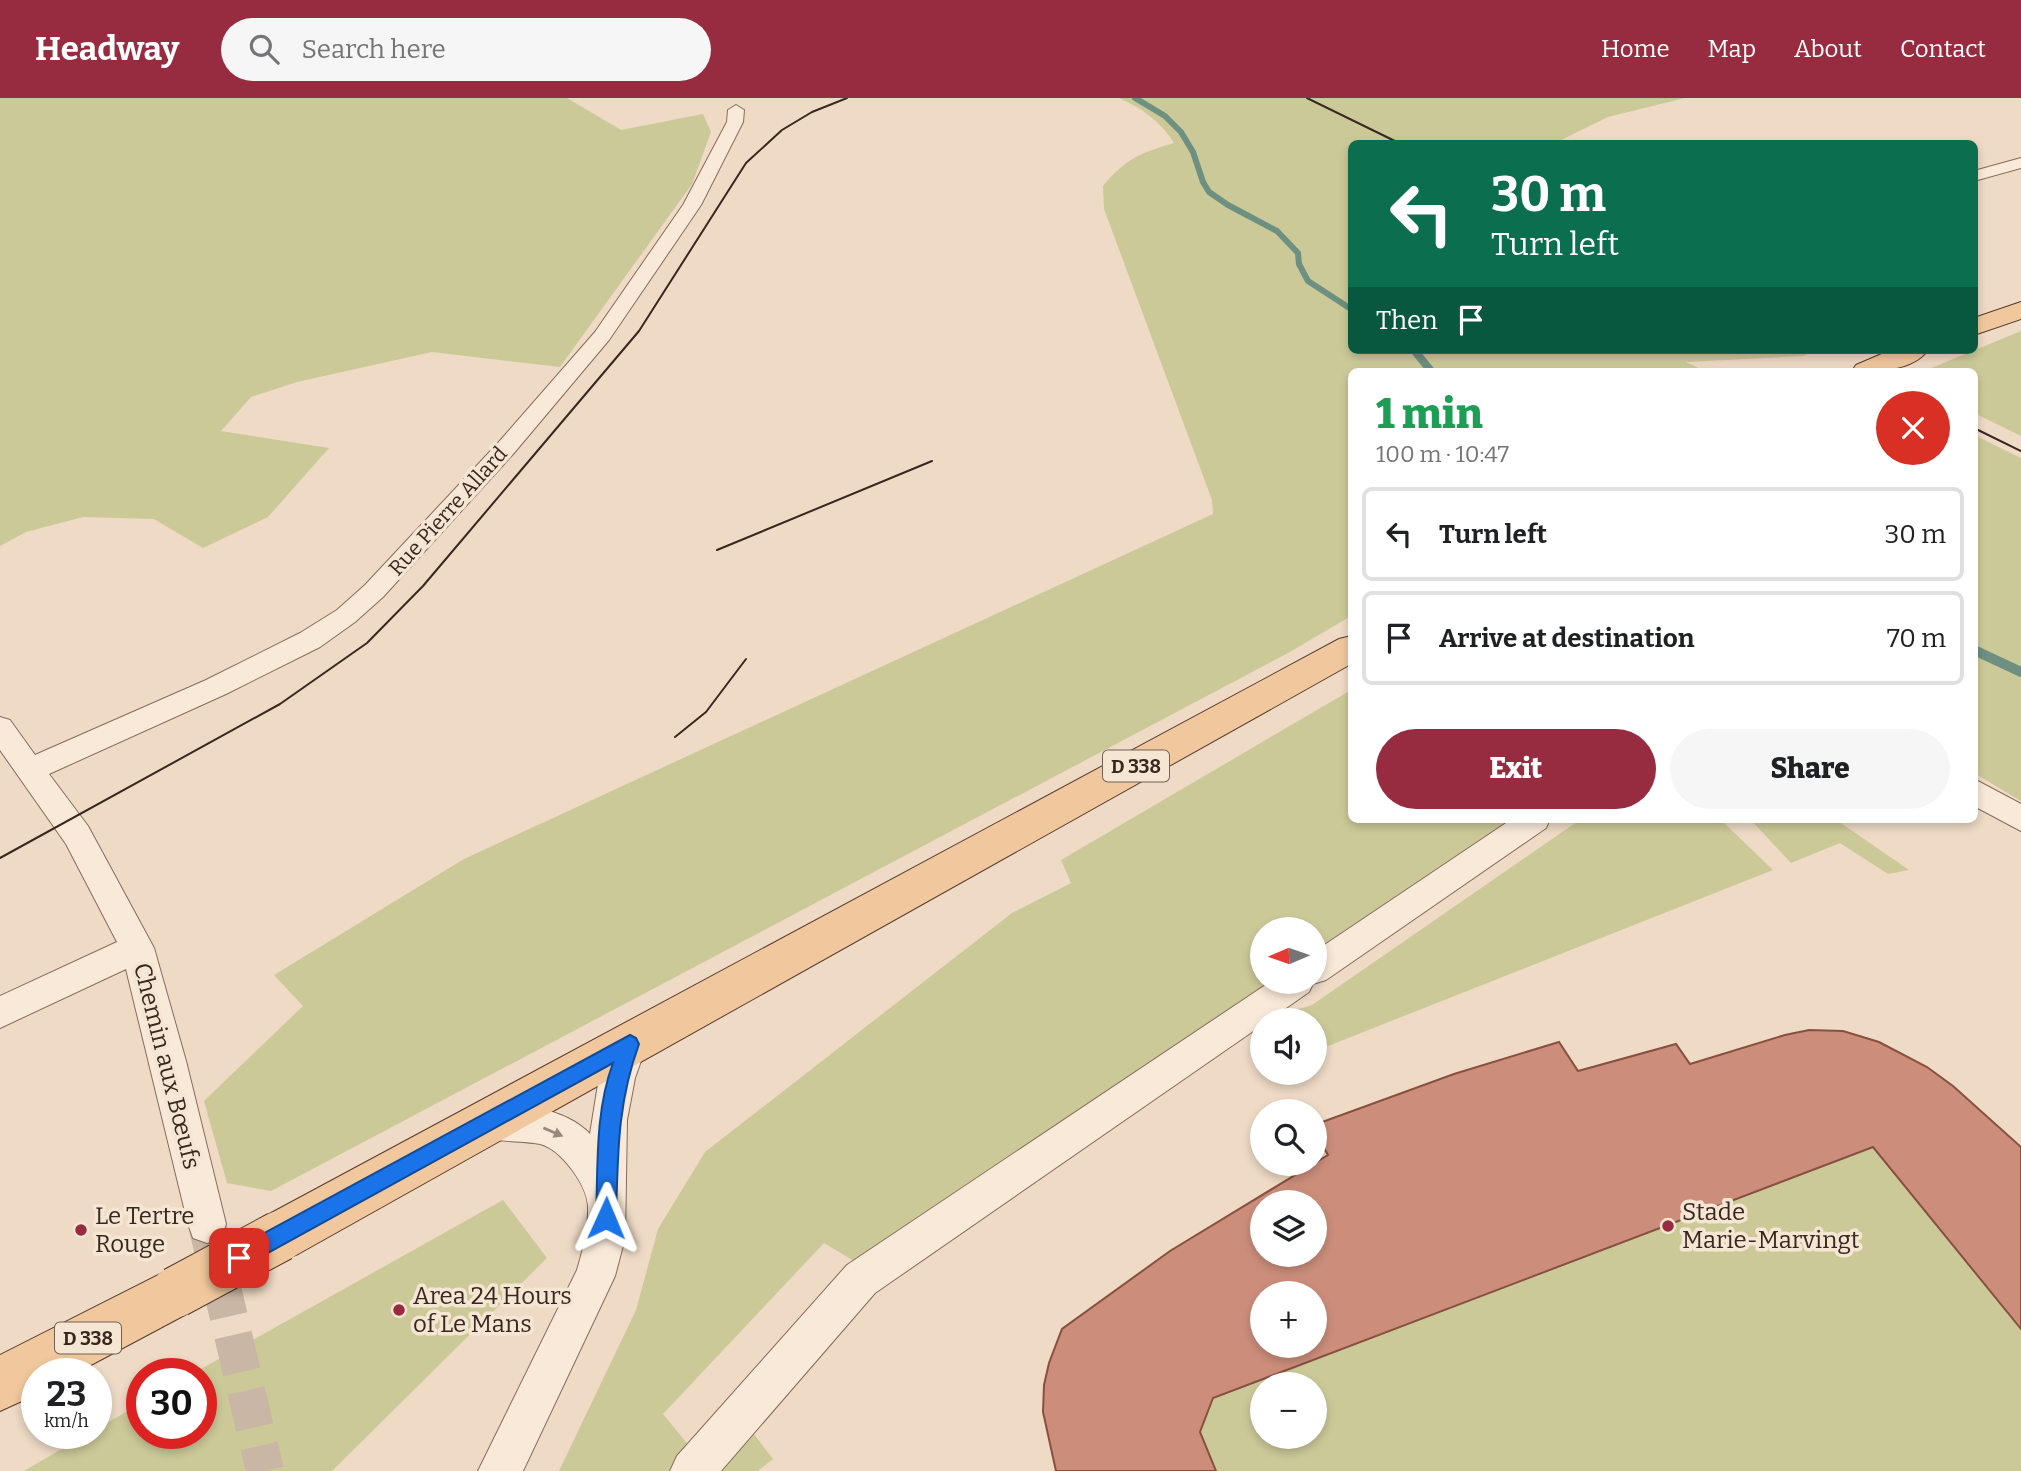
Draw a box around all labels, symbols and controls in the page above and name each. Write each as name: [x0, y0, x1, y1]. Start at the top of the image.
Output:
search box: [221, 18, 711, 81]
text: Headway: [35, 29, 179, 69]
icon: search: [245, 30, 283, 68]
text: Search here: [301, 34, 446, 65]
text: Home: [1601, 35, 1670, 63]
text: Map: [1708, 35, 1756, 63]
text: About: [1794, 35, 1862, 63]
text: Contact: [1900, 35, 1986, 63]
text: 30 m: [1491, 165, 1606, 224]
icon: left: [1376, 168, 1467, 259]
text: Turn left: [1491, 225, 1619, 263]
icon: arrive: [1452, 301, 1490, 339]
text: Then: [1376, 305, 1438, 336]
text: 1 min: [1376, 389, 1483, 439]
button: close: [1876, 391, 1950, 465]
text: 100 m · 10:47: [1376, 440, 1509, 468]
street label: Rue Pierre Allard: [383, 441, 513, 581]
icon: left: [1380, 515, 1418, 553]
text: Turn left: [1439, 519, 1547, 550]
text: 30 m: [1885, 519, 1946, 550]
icon: arrive: [1380, 619, 1418, 657]
text: Arrive at destination: [1439, 623, 1694, 654]
text: 70 m: [1887, 623, 1946, 654]
button: Exit: [1376, 729, 1656, 809]
button: Share: [1670, 729, 1950, 809]
road number: D 338: [1103, 750, 1169, 782]
north arrow: [1250, 917, 1326, 994]
map controls: [1250, 917, 1327, 1449]
street label: Chemin aux Bœufs: [128, 960, 206, 1172]
button: sound: [1250, 1008, 1327, 1085]
button: search: [1250, 1099, 1327, 1176]
one-way arrow: [543, 1126, 564, 1137]
position arrow: [569, 1181, 643, 1255]
button: layers: [1250, 1190, 1327, 1267]
place label: Stade Marie-Marvingt: [1682, 1198, 1860, 1254]
place label: Le Tertre Rouge: [95, 1202, 194, 1258]
marker: Stade Marie-Marvingt: [1660, 1218, 1676, 1234]
marker: Le Tertre Rouge: [73, 1222, 89, 1238]
pin: [209, 1228, 269, 1288]
icon: arrive: [220, 1239, 258, 1277]
button: +: [1250, 1281, 1327, 1358]
place label: Area 24 Hours of Le Mans: [413, 1282, 572, 1338]
marker: Area 24 Hours of Le Mans: [391, 1302, 407, 1318]
road number: D 338: [55, 1322, 121, 1354]
speed limit sign: 30: [126, 1358, 217, 1449]
button: −: [1250, 1372, 1327, 1449]
text: 23: [47, 1373, 86, 1415]
text: km/h: [44, 1410, 89, 1432]

